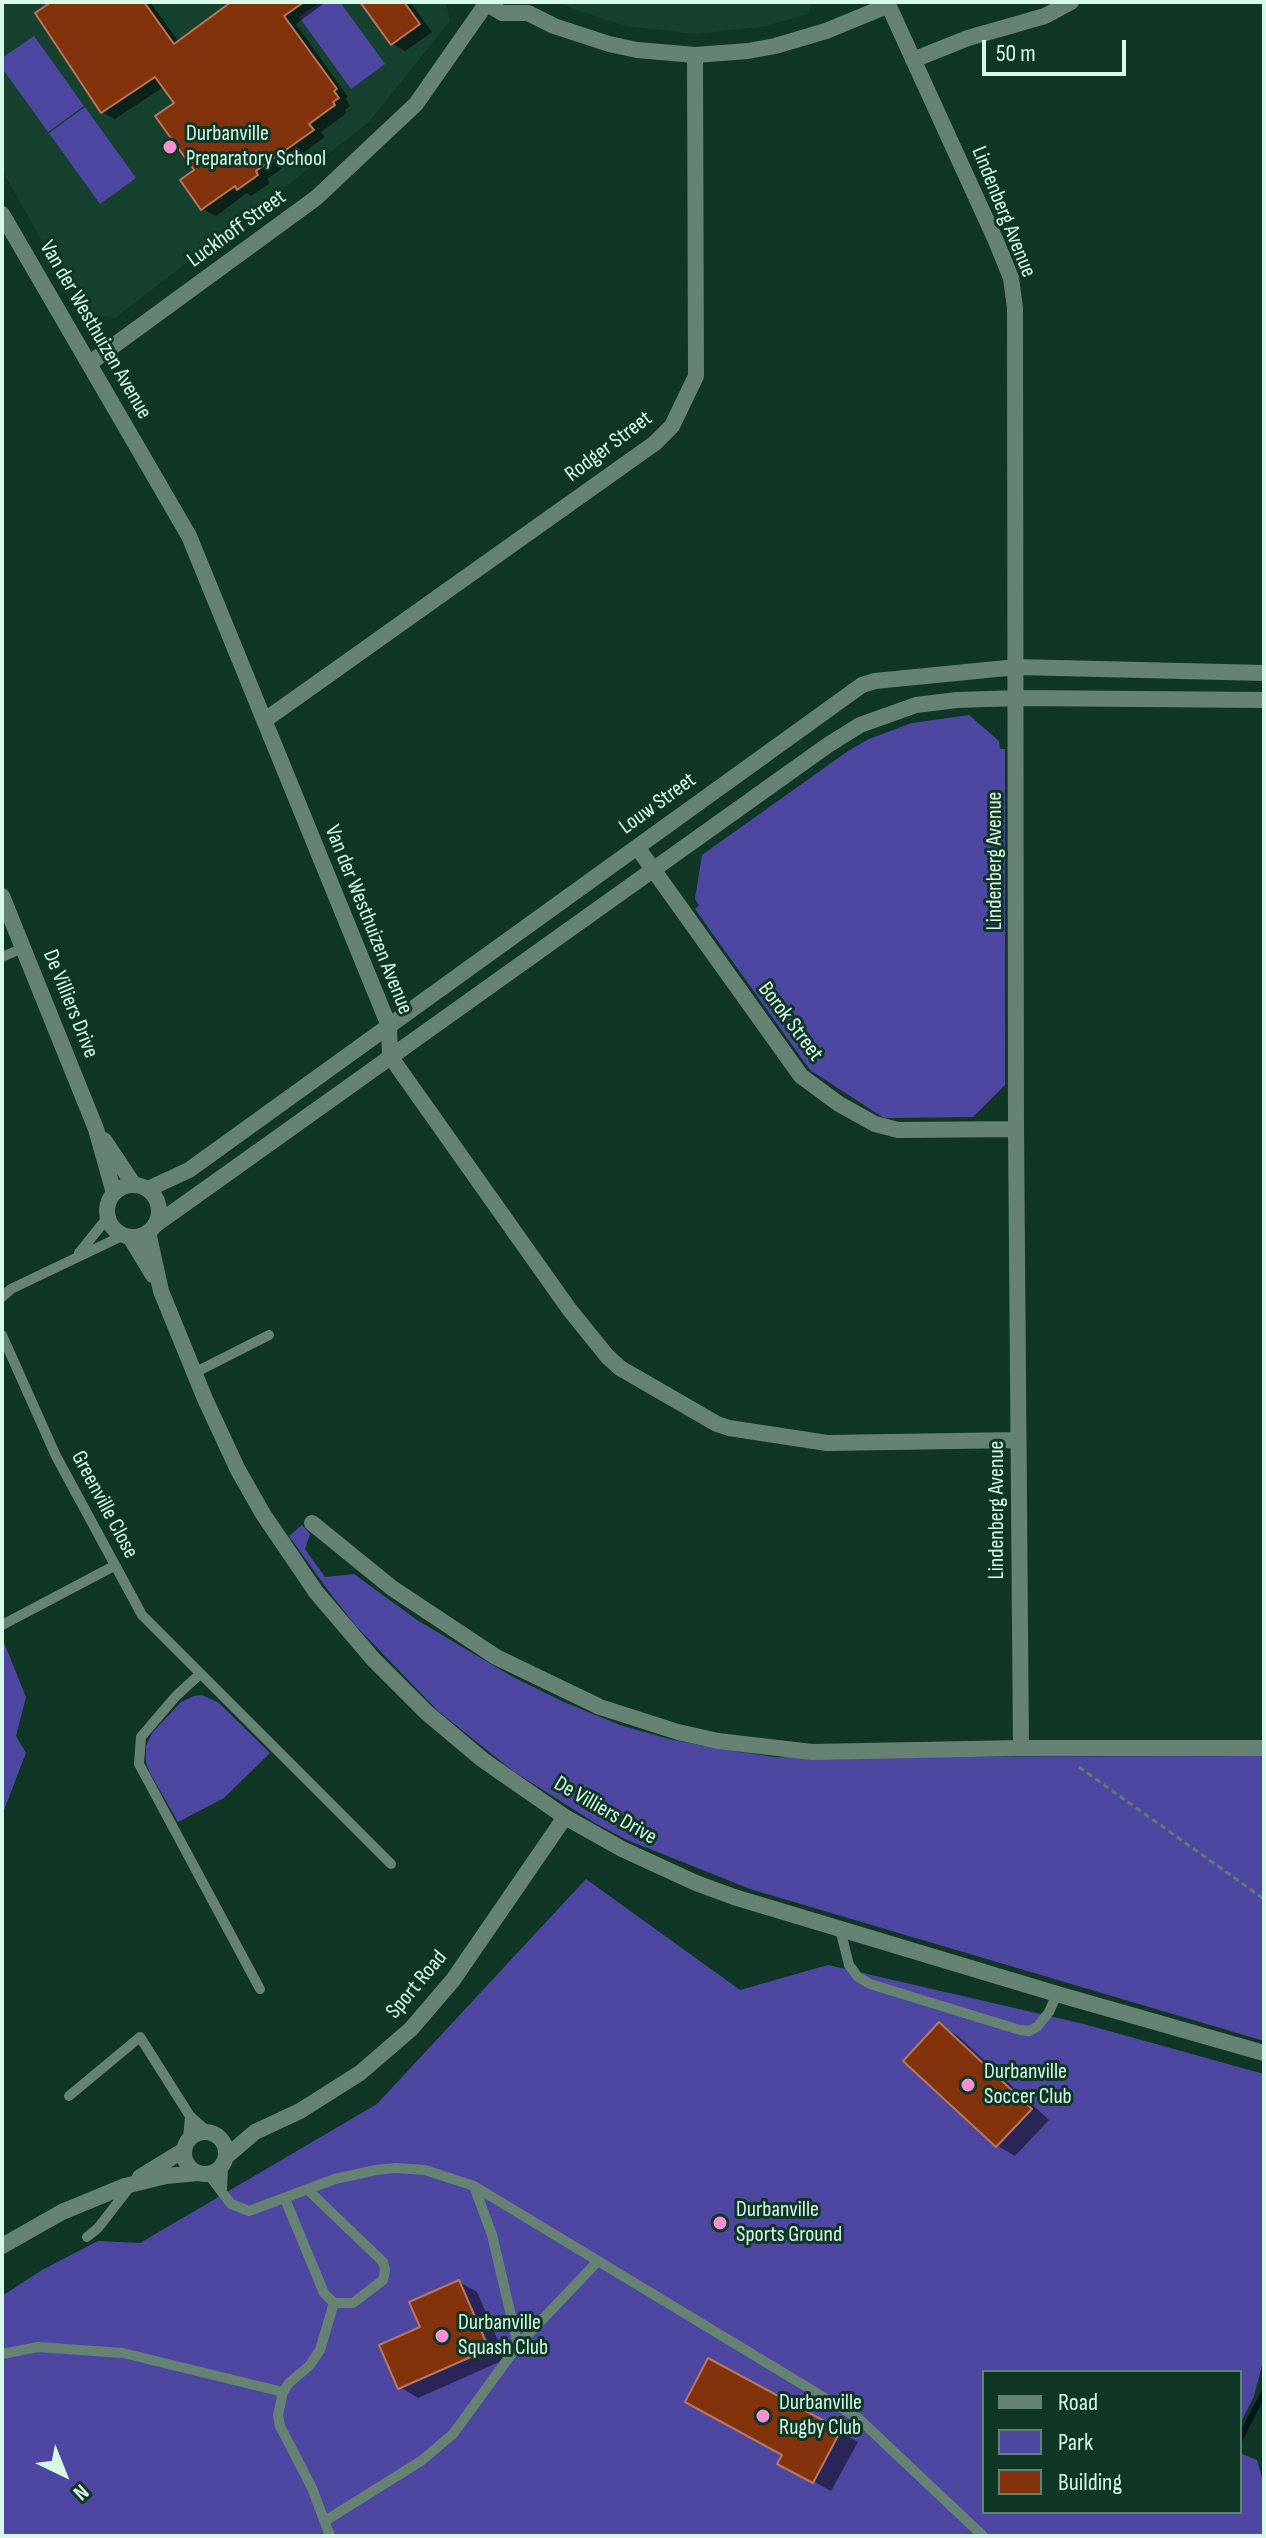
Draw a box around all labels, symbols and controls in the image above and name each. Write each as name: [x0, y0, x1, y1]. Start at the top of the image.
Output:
scale bar: [986, 24, 1130, 74]
text: 50 m: [996, 39, 1036, 68]
place label: Durbanville Preparatory School: [186, 121, 326, 172]
marker: Durbanville Preparatory School: [161, 138, 179, 156]
street label: Lindenberg Avenue: [965, 143, 1041, 281]
street label: Luckhoff Street: [182, 184, 292, 274]
street label: Van der Westhuizen Avenue: [33, 236, 157, 424]
street label: Rodger Street: [560, 406, 658, 488]
street label: Louw Street: [614, 767, 702, 841]
street label: Lindenberg Avenue: [982, 792, 1008, 930]
street label: Van der Westhuizen Avenue: [318, 822, 418, 1018]
street label: De Villiers Drive: [36, 946, 104, 1062]
street label: Borok Street: [752, 977, 828, 1067]
street label: Lindenberg Avenue: [984, 1441, 1010, 1579]
street label: Greenville Close: [65, 1447, 143, 1563]
street label: De Villiers Drive: [549, 1771, 661, 1851]
street label: Sport Road: [381, 1945, 453, 2025]
place label: Durbanville Soccer Club: [984, 2059, 1072, 2110]
marker: Durbanville Soccer Club: [959, 2076, 977, 2094]
place label: Durbanville Sports Ground: [736, 2197, 842, 2248]
marker: Durbanville Sports Ground: [711, 2214, 729, 2232]
place label: Durbanville Squash Club: [458, 2310, 548, 2362]
marker: Durbanville Squash Club: [433, 2327, 451, 2345]
legend: [982, 2370, 1242, 2514]
text: Road: [1058, 2388, 1098, 2417]
place label: Durbanville Rugby Club: [779, 2390, 862, 2442]
marker: Durbanville Rugby Club: [754, 2407, 772, 2425]
text: Park: [1058, 2428, 1093, 2457]
north arrow: [24, 2434, 104, 2514]
text: Building: [1058, 2468, 1122, 2497]
text: N: [67, 2478, 94, 2506]

